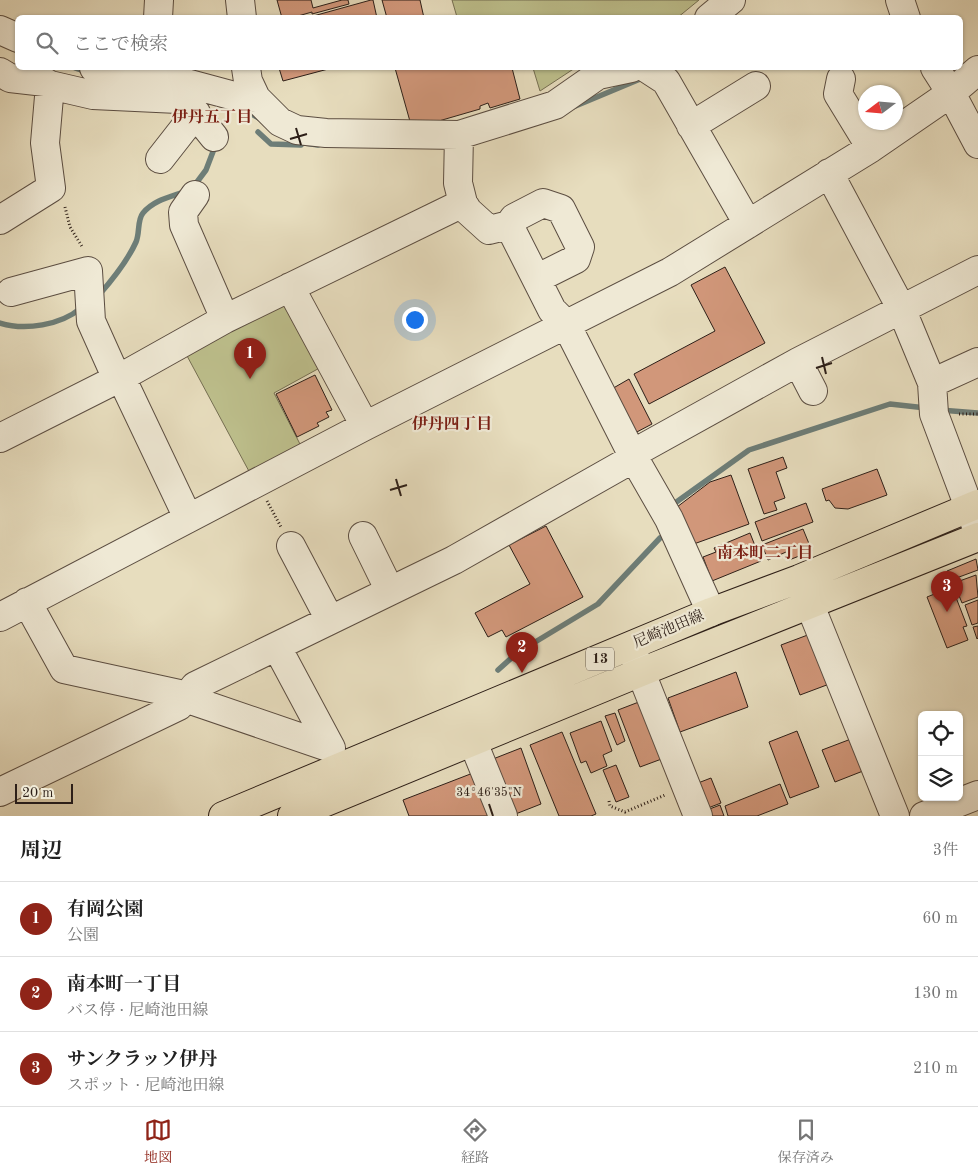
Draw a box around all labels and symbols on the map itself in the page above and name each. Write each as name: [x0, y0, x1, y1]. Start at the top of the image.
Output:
north arrow: [858, 85, 903, 130]
district label: 伊丹五丁目: [172, 108, 252, 126]
your location: [402, 307, 428, 333]
pin: 1: [234, 338, 266, 379]
district label: 伊丹四丁目: [412, 415, 492, 433]
district label: 南本町二丁目: [717, 544, 813, 562]
pin: 3: [931, 571, 963, 612]
street label: 尼崎池田線: [631, 607, 706, 652]
pin: 2: [506, 632, 538, 673]
road number: 13: [586, 648, 614, 671]
scale bar: [15, 781, 72, 804]
text: 34°46'35"N: [456, 786, 522, 799]

